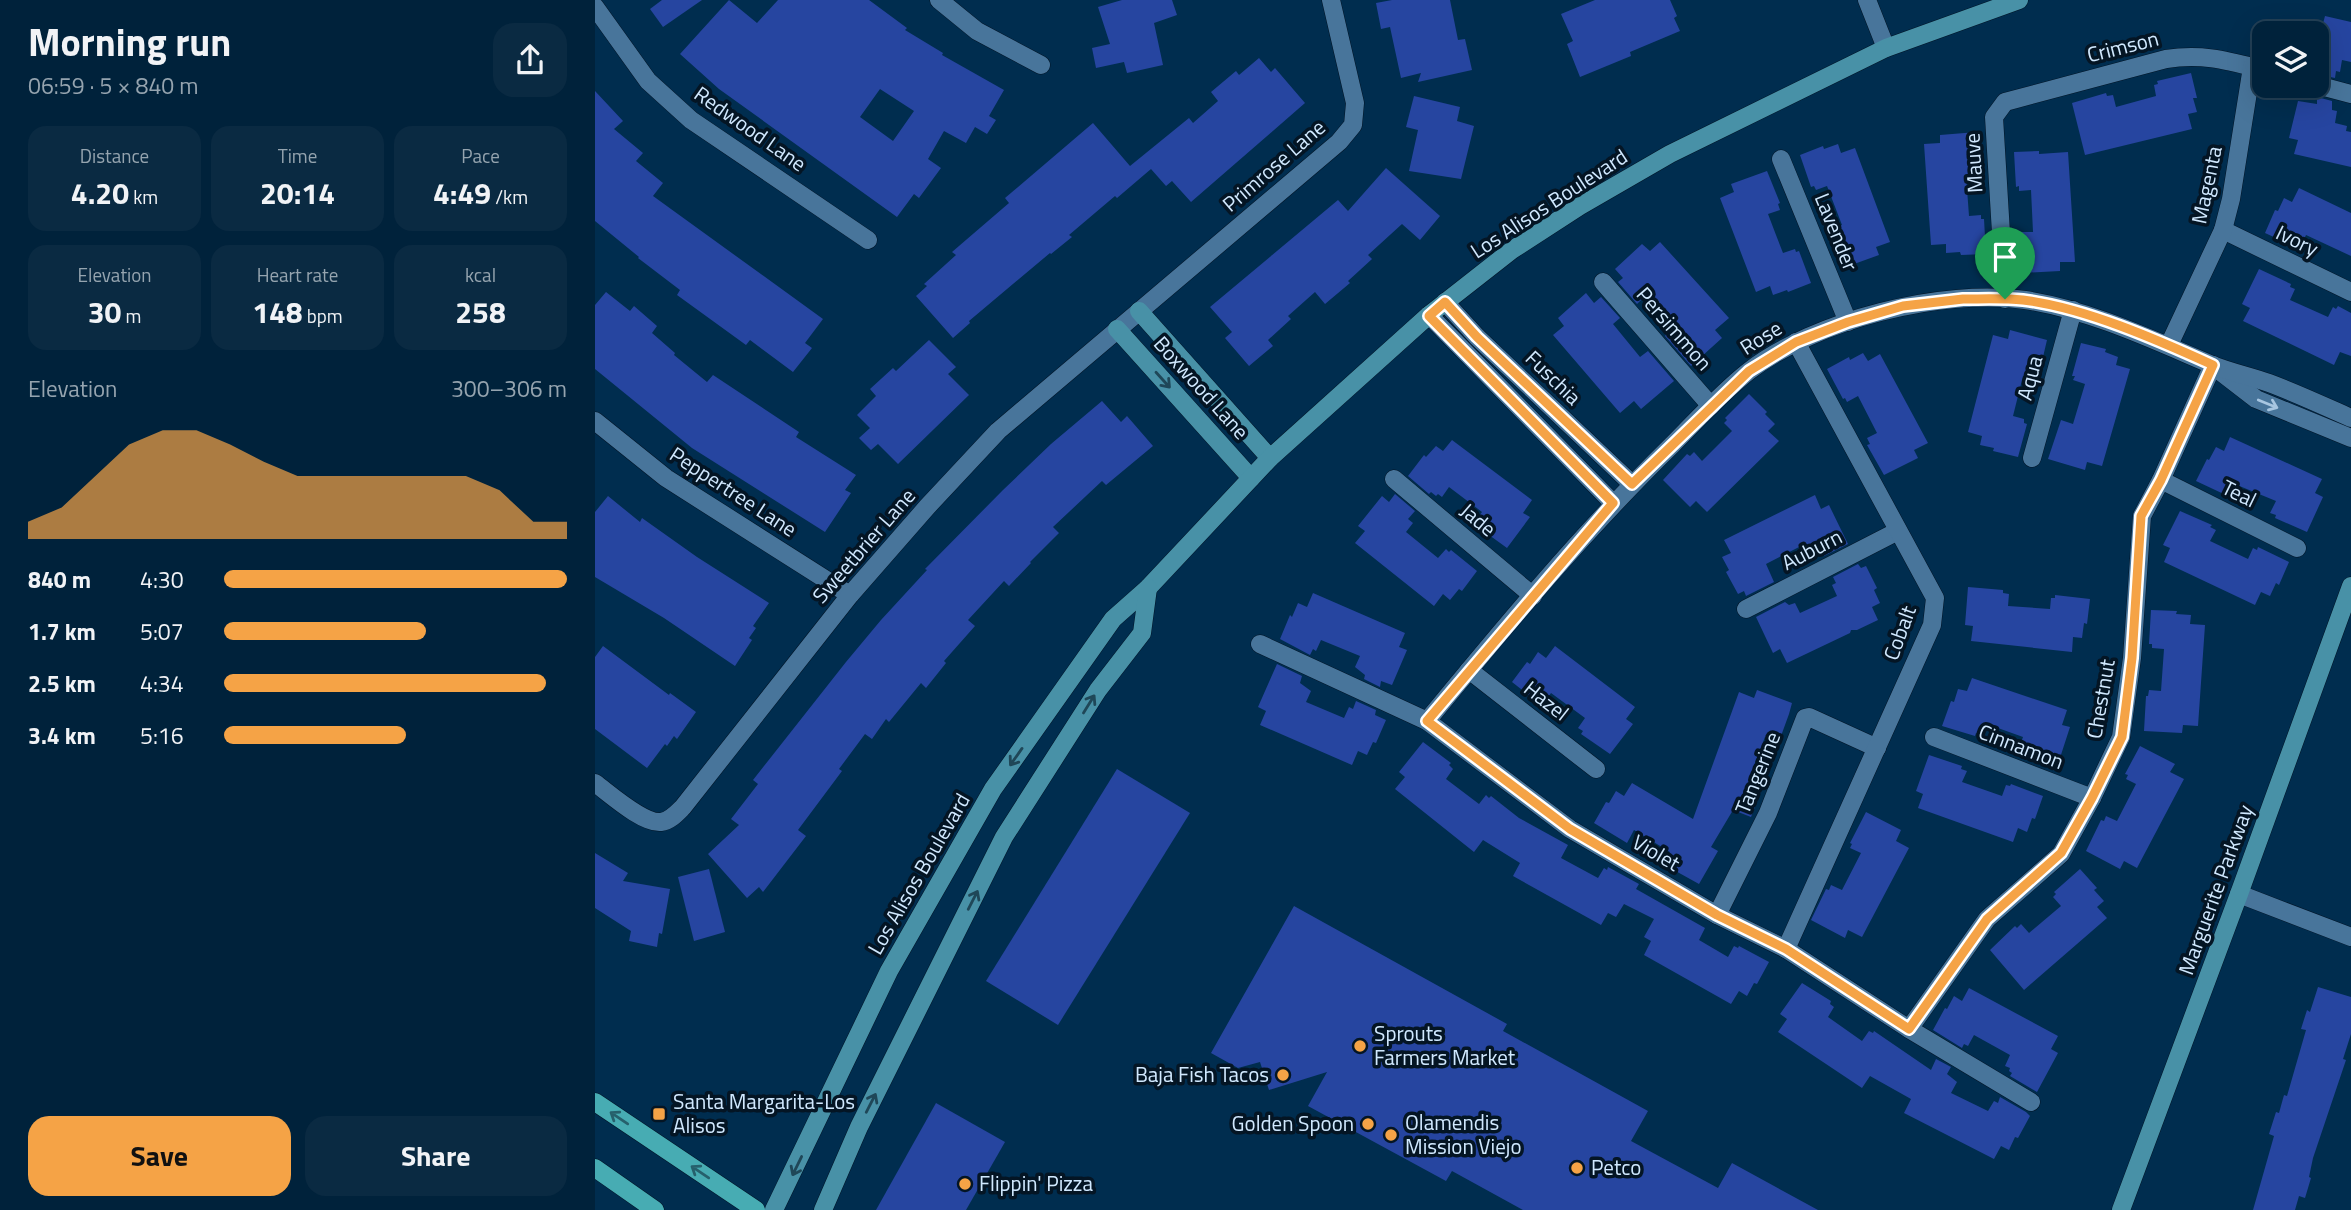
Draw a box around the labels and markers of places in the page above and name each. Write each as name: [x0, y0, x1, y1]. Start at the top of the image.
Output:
pin: [1975, 227, 2035, 299]
place label: Sprouts Farmers Market: [1374, 1017, 1516, 1073]
marker: Sprouts Farmers Market: [1352, 1038, 1368, 1054]
place label: Baja Fish Tacos: [1135, 1058, 1269, 1090]
marker: Baja Fish Tacos: [1275, 1067, 1291, 1083]
place label: Santa Margarita-Los Alisos: [673, 1085, 855, 1141]
marker: Santa Margarita-Los Alisos: [651, 1106, 667, 1122]
place label: Olamendis Mission Viejo: [1405, 1106, 1521, 1162]
place label: Golden Spoon: [1232, 1107, 1354, 1139]
marker: Golden Spoon: [1360, 1116, 1376, 1132]
marker: Olamendis Mission Viejo: [1383, 1127, 1399, 1143]
place label: Petco: [1591, 1151, 1641, 1183]
marker: Petco: [1569, 1160, 1585, 1176]
place label: Flippin' Pizza: [979, 1167, 1093, 1199]
marker: Flippin' Pizza: [957, 1176, 973, 1192]

